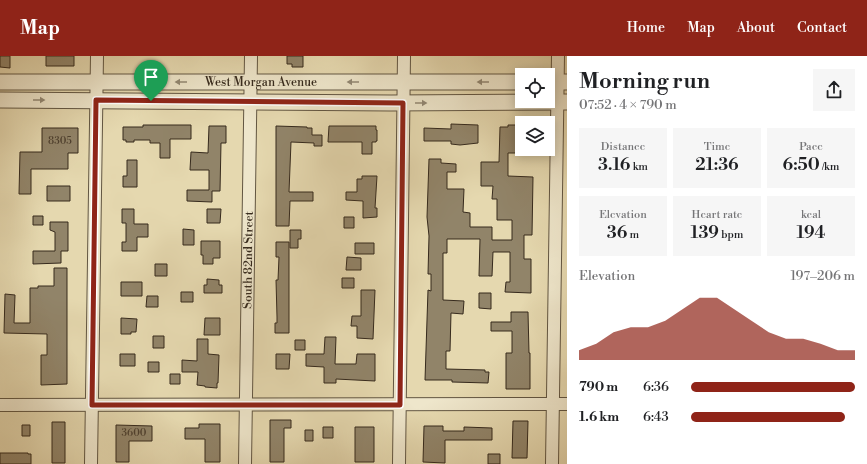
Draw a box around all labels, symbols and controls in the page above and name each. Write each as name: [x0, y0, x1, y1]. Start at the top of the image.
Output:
text: Map: [20, 16, 60, 40]
text: Home: [627, 19, 665, 37]
text: Map: [687, 19, 715, 37]
text: About: [737, 19, 775, 37]
text: Contact: [797, 19, 847, 37]
pin: [134, 60, 168, 101]
icon: arrive: [140, 66, 162, 88]
map controls: [515, 68, 555, 156]
button: locate: [515, 68, 555, 108]
text: Morning run: [579, 68, 710, 95]
button: share: [813, 69, 855, 111]
street label: West Morgan Avenue: [204, 75, 317, 90]
one-way arrow: [174, 79, 187, 85]
one-way arrow: [346, 79, 359, 85]
one-way arrow: [476, 79, 489, 85]
one-way arrow: [33, 97, 46, 103]
text: 07:52 · 4 × 790 m: [579, 97, 677, 113]
one-way arrow: [415, 100, 428, 106]
button: layers: [515, 116, 555, 156]
house number: 8305: [48, 135, 72, 147]
text: Distance: [601, 140, 645, 154]
text: Time: [704, 140, 730, 154]
text: Pace: [799, 140, 823, 154]
text: 3.16: [598, 154, 630, 176]
text: 21:36: [695, 154, 739, 176]
text: 6:50: [783, 154, 820, 176]
text: km: [630, 160, 648, 174]
text: /km: [820, 160, 839, 174]
text: Elevation: [599, 208, 647, 222]
text: Heart rate: [692, 208, 742, 222]
text: kcal: [801, 208, 821, 222]
street label: South 82nd Street: [240, 210, 257, 309]
text: 36: [607, 222, 627, 244]
text: 139: [691, 222, 719, 244]
text: 194: [797, 222, 825, 244]
text: m: [627, 228, 639, 242]
text: bpm: [719, 228, 743, 242]
text: Elevation: [579, 268, 635, 284]
text: 197–206 m: [790, 268, 855, 284]
text: 790 m: [579, 379, 618, 395]
text: 6:36: [643, 379, 669, 395]
text: 1.6 km: [579, 409, 619, 425]
text: 6:43: [643, 409, 669, 425]
house number: 3600: [122, 427, 147, 439]

